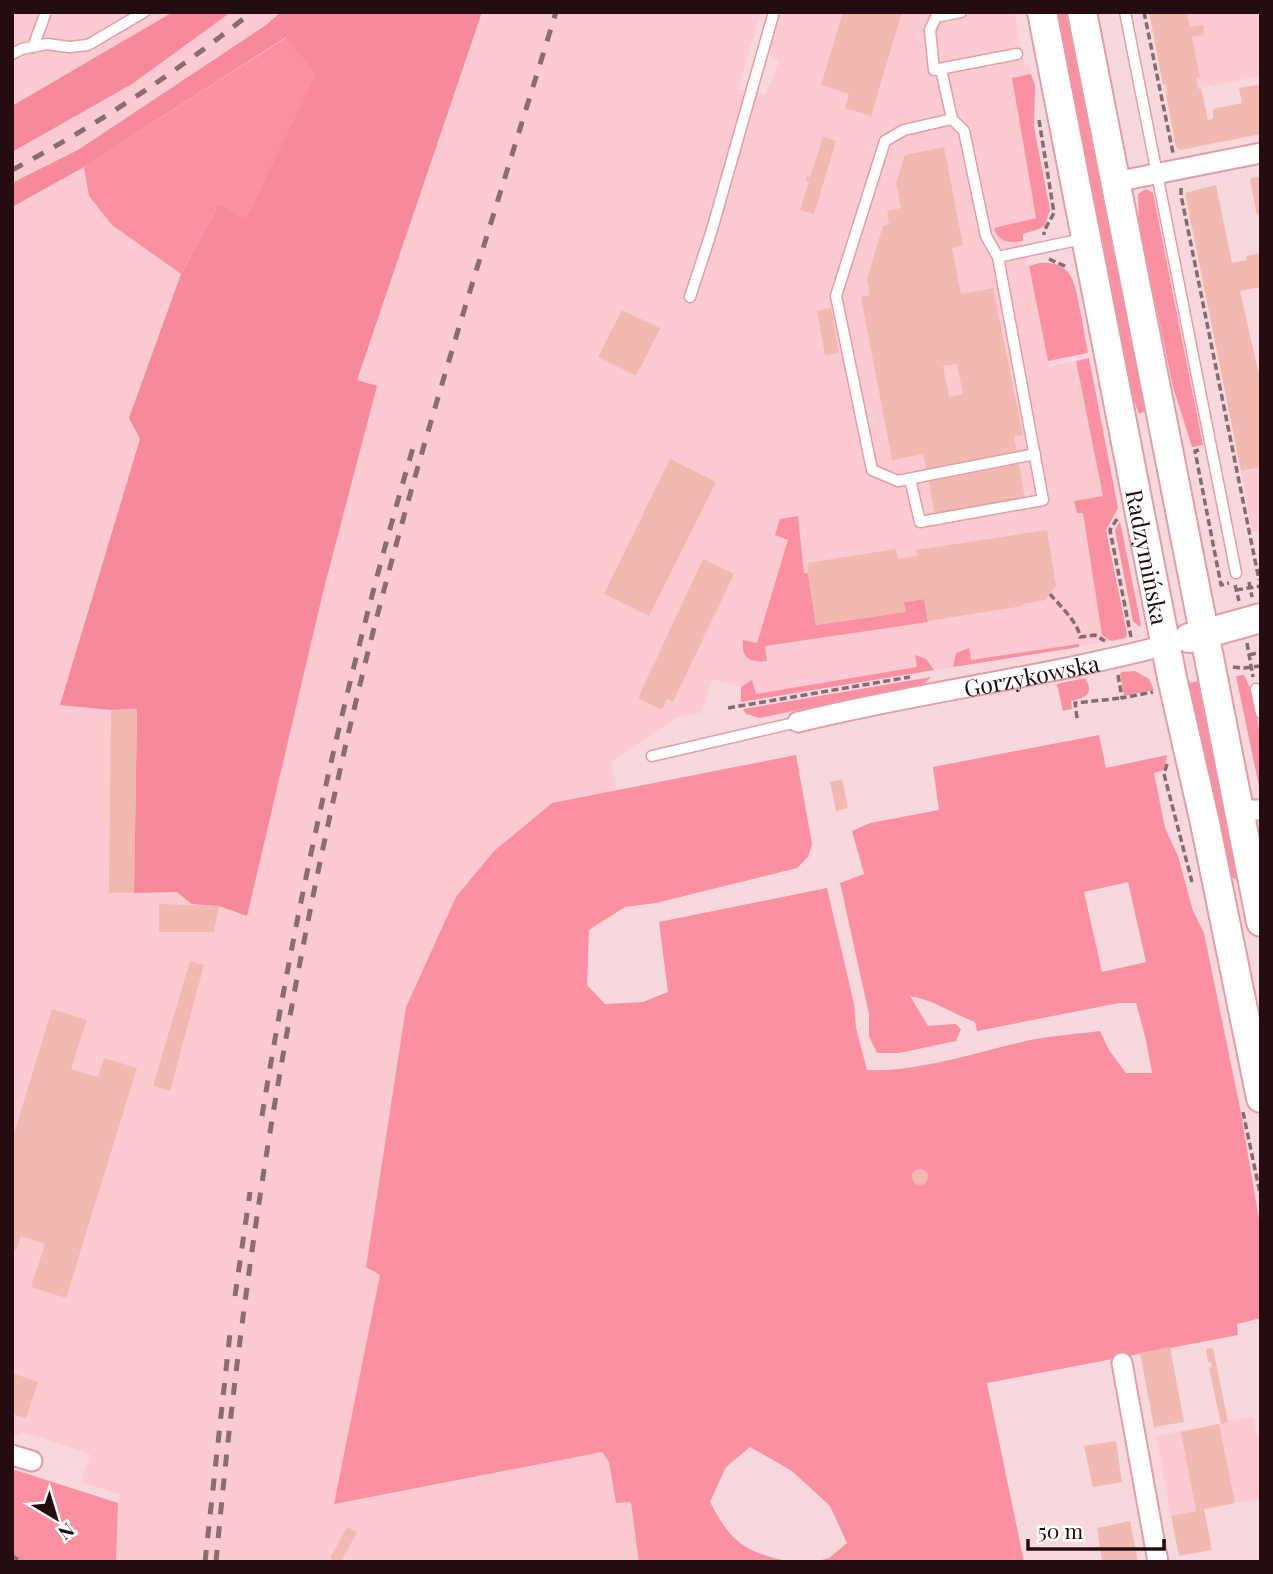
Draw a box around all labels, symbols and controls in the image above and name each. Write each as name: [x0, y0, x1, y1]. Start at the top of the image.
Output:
street label: Radzymińska: [1120, 486, 1177, 628]
street label: Gorzykowska: [961, 646, 1102, 703]
north arrow: [21, 1483, 91, 1553]
scale bar: [1028, 1508, 1164, 1552]
text: 50 m: [1038, 1516, 1084, 1544]
text: N: [53, 1518, 80, 1547]

